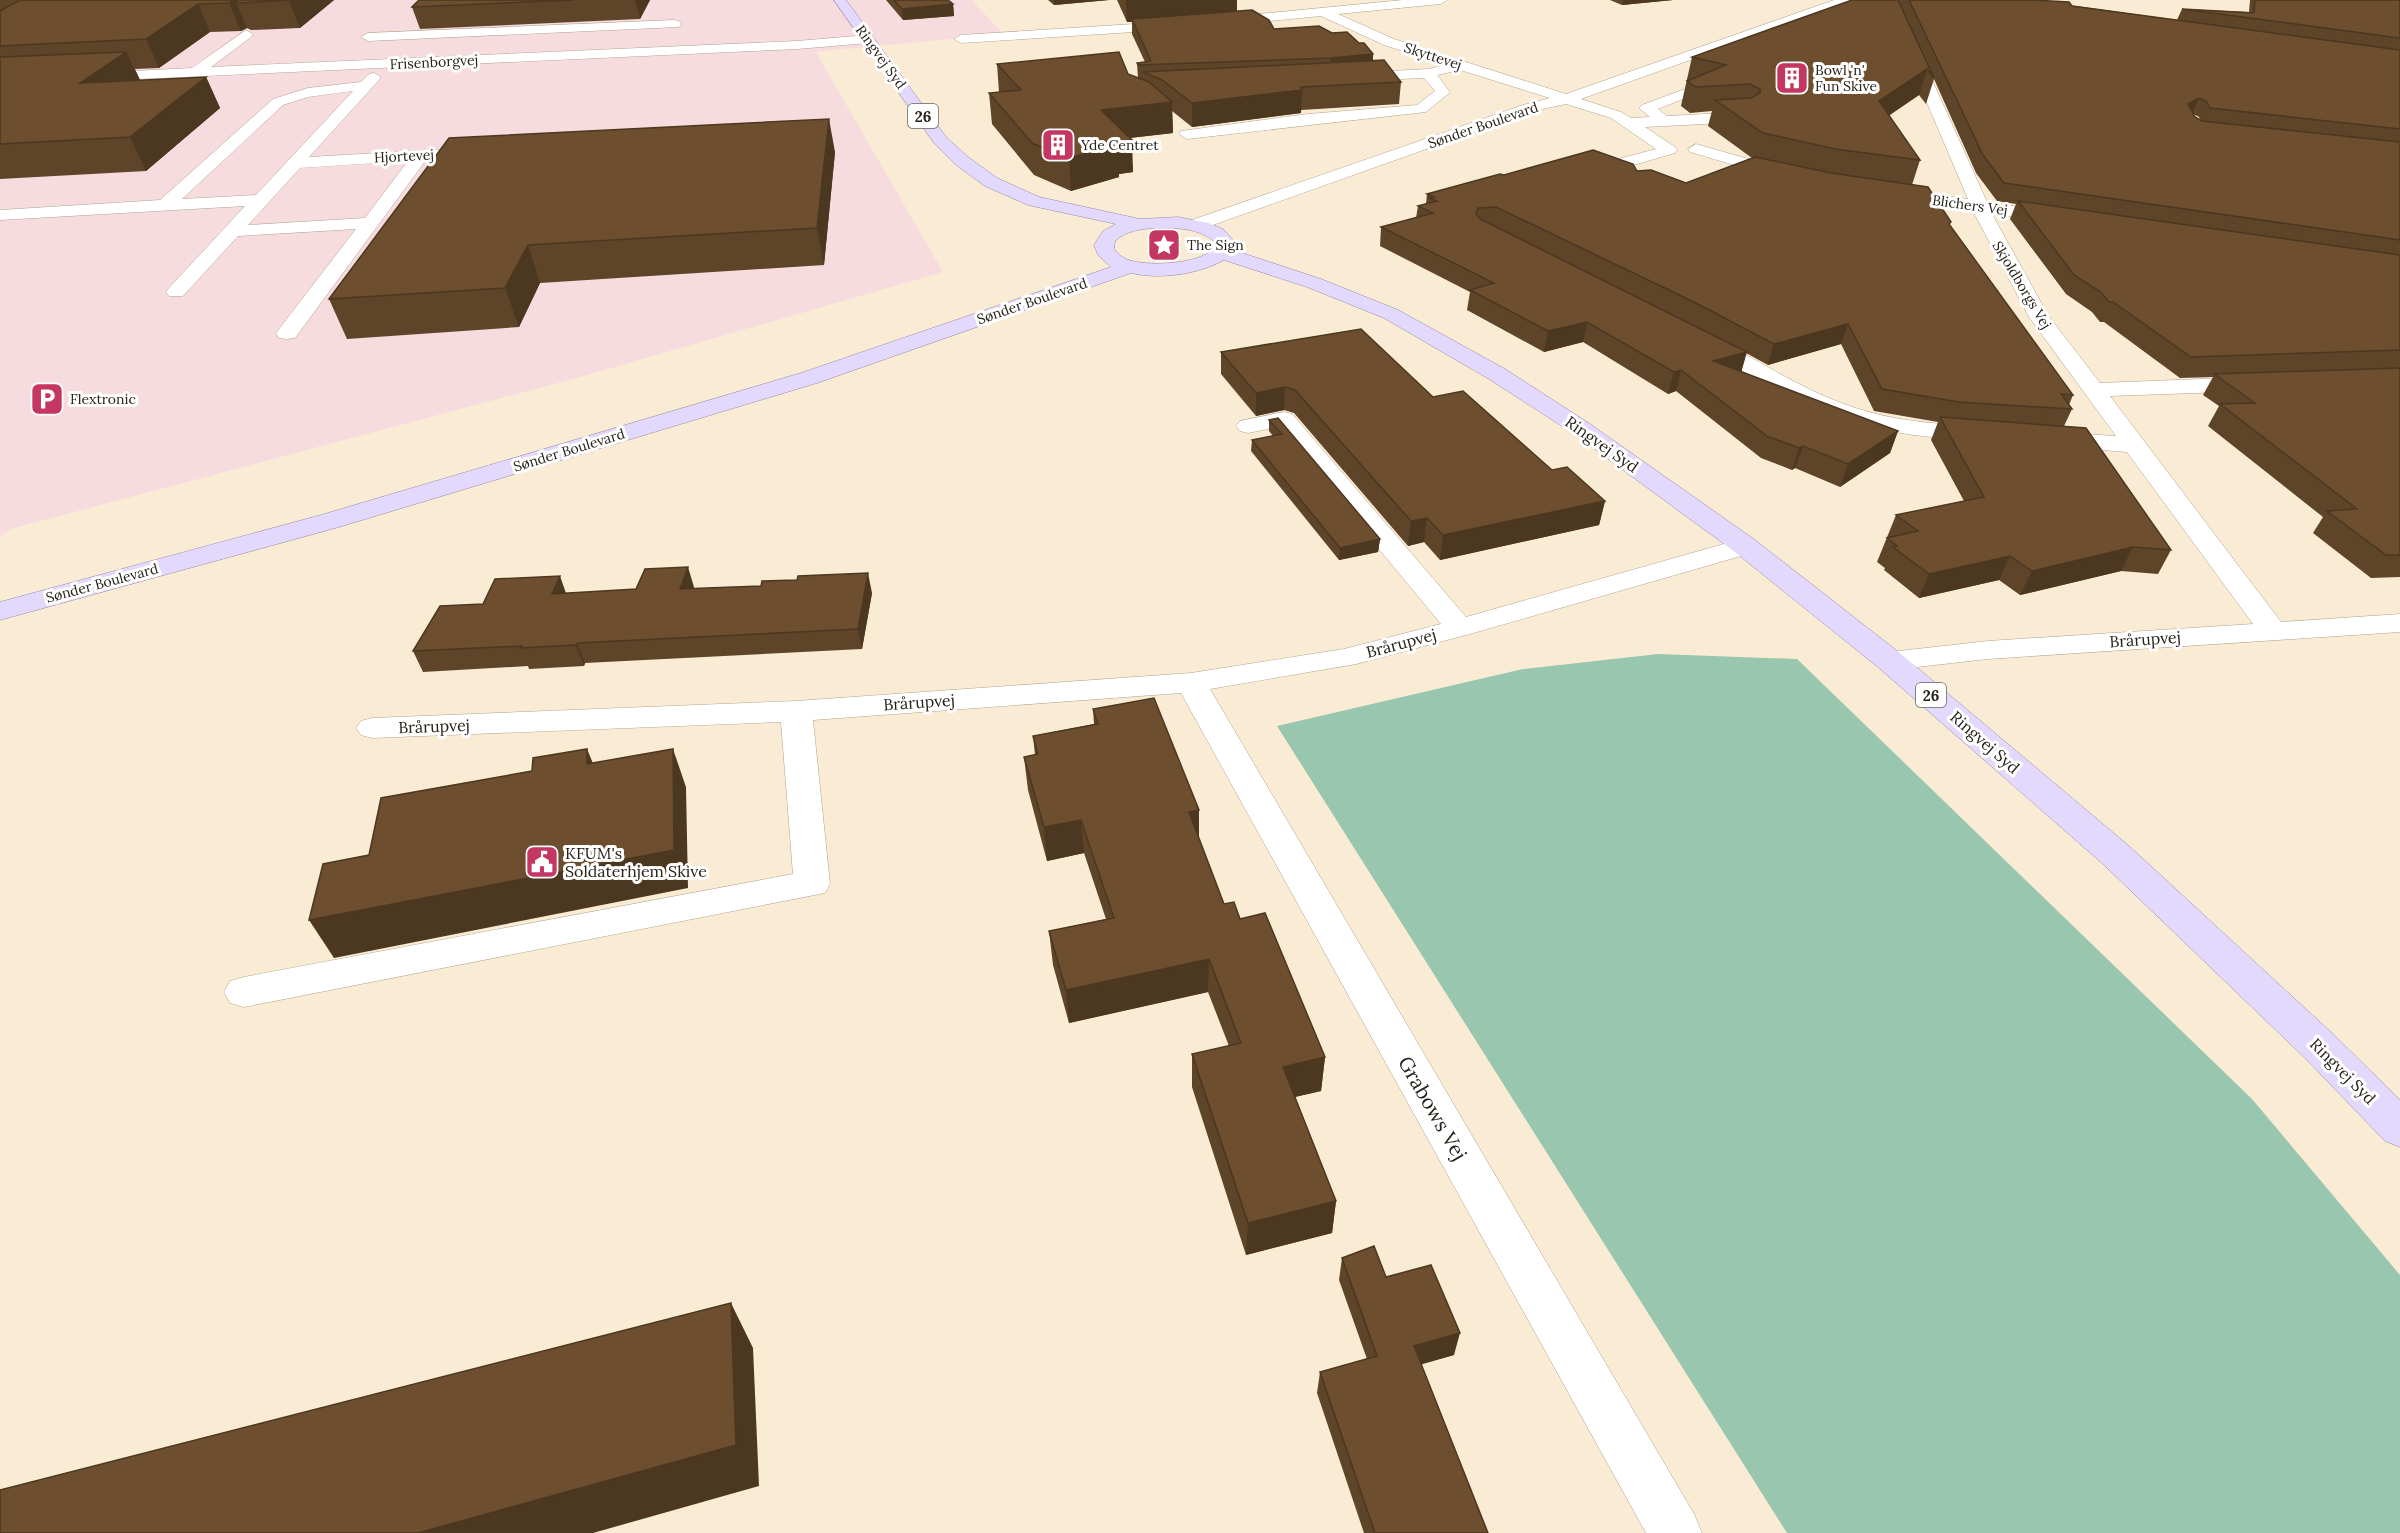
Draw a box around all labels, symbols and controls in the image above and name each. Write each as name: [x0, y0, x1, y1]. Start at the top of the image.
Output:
street label: Ringvej Syd: [852, 22, 910, 92]
street label: Skyttevej: [1402, 38, 1464, 74]
street label: Frisenborgvej: [389, 51, 479, 73]
building icon: Bowl 'n' Fun Skive: [1774, 60, 1810, 96]
place label: Bowl 'n' Fun Skive: [1815, 61, 1877, 95]
street label: Sønder Boulevard: [1426, 98, 1540, 152]
road number: 26: [908, 104, 938, 128]
building icon: Yde Centret: [1040, 127, 1076, 163]
place label: Yde Centret: [1080, 136, 1159, 154]
street label: Hjortevej: [374, 145, 434, 167]
street label: Blichers Vej: [1931, 191, 2009, 219]
place icon: The Sign: [1146, 227, 1182, 263]
place label: The Sign: [1187, 236, 1244, 254]
street label: Skjoldborgs Vej: [1989, 238, 2055, 332]
street label: Sønder Boulevard: [975, 274, 1089, 328]
parking icon: Flextronic: [29, 381, 65, 417]
place label: Flextronic: [70, 390, 136, 408]
street label: Ringvej Syd: [1561, 411, 1643, 477]
street label: Sønder Boulevard: [511, 425, 627, 475]
street label: Sønder Boulevard: [44, 559, 160, 607]
street label: Brårupvej: [1364, 624, 1438, 662]
street label: Brårupvej: [2109, 627, 2181, 651]
road number: 26: [1916, 683, 1946, 707]
street label: Brårupvej: [883, 690, 955, 714]
street label: Ringvej Syd: [1946, 707, 2024, 778]
street label: Brårupvej: [398, 715, 470, 737]
place label: KFUM's Soldaterhjem Skive: [565, 843, 707, 881]
public building icon: KFUM's Soldaterhjem Skive: [524, 844, 560, 880]
street label: Ringvej Syd: [2306, 1034, 2380, 1108]
street label: Grabows Vej: [1393, 1051, 1473, 1165]

